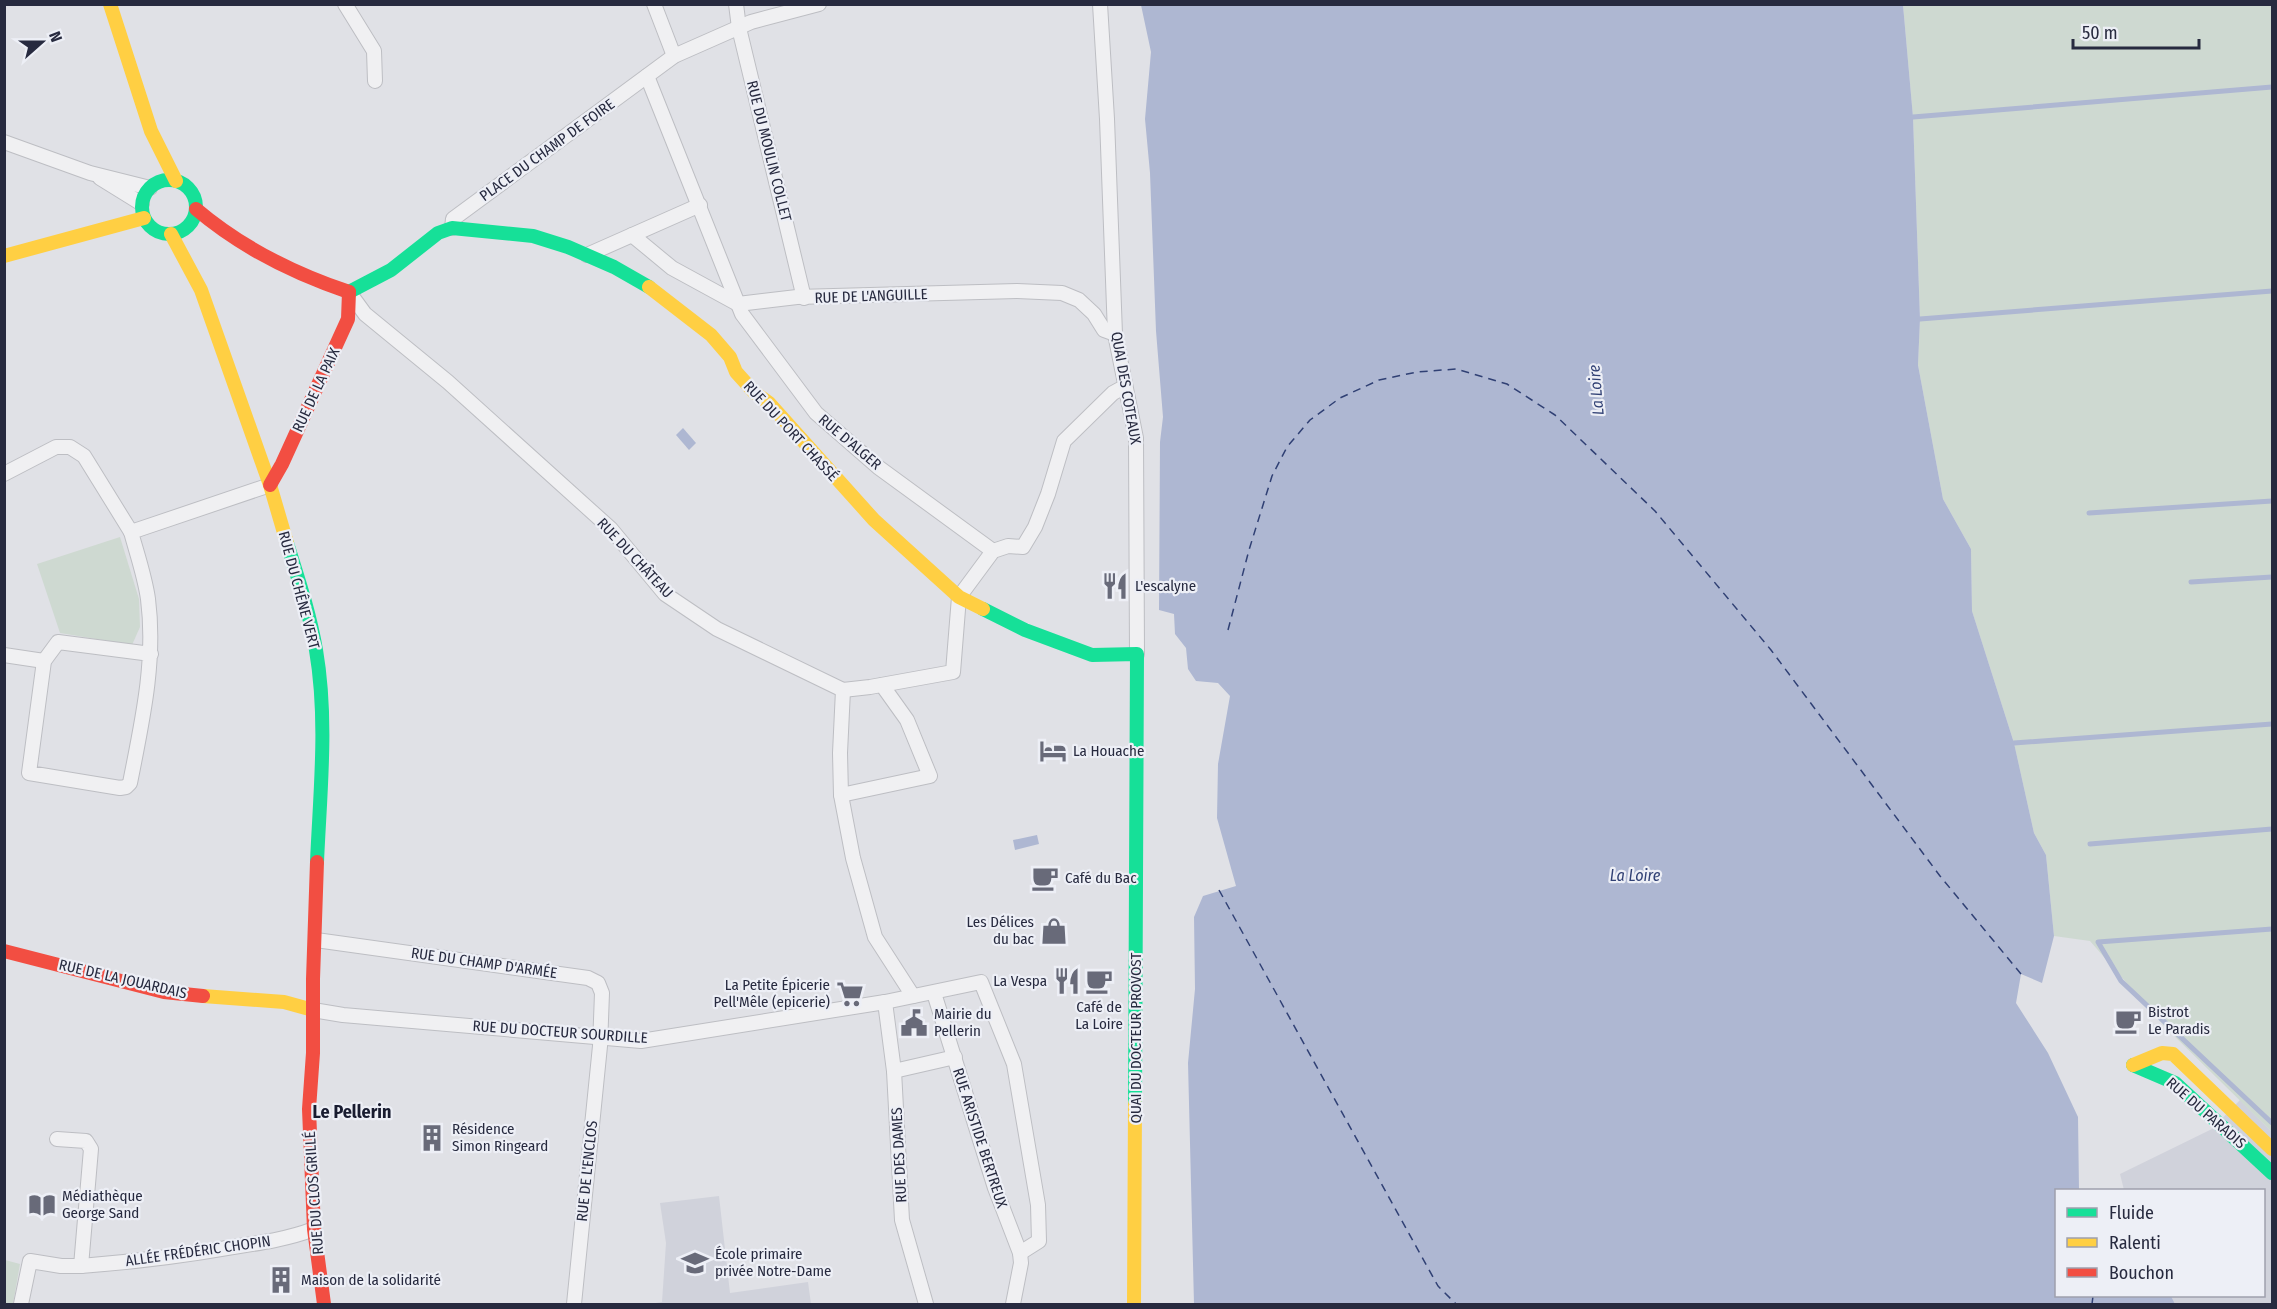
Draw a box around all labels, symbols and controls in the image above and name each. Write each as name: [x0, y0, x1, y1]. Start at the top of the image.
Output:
north arrow: [12, 12, 72, 72]
scale bar: [2073, 12, 2199, 50]
text: 50 m: [2082, 22, 2118, 44]
text: N: [45, 29, 66, 45]
street label: RUE DU MOULIN COLLET: [743, 79, 795, 223]
street label: PLACE DU CHAMP DE FOIRE: [476, 95, 618, 205]
street label: RUE DE L'ANGUILLE: [814, 285, 928, 307]
street label: QUAI DES COTEAUX: [1107, 330, 1145, 446]
street label: RUE DE LA PAIX: [289, 344, 344, 435]
water label: La Loire: [1584, 364, 1608, 416]
street label: RUE DU PORT CHASSÉ: [740, 377, 842, 485]
street label: RUE D'ALGER: [815, 411, 885, 473]
street label: RUE DU CHÂTEAU: [593, 514, 677, 602]
street label: RUE DU CHÊNE VERT: [275, 529, 323, 651]
restaurant icon: L'escalyne: [1100, 571, 1130, 601]
place label: L'escalyne: [1135, 577, 1196, 595]
hotel icon: La Houache: [1038, 736, 1068, 766]
place label: La Houache: [1073, 742, 1144, 760]
cafe icon: Café du Bac: [1030, 863, 1060, 893]
water label: La Loire: [1610, 866, 1661, 885]
place label: Café du Bac: [1065, 869, 1137, 887]
place label: Les Délices du bac: [967, 913, 1035, 948]
shop icon: Les Délices du bac: [1039, 916, 1069, 946]
street label: RUE DU CHAMP D'ARMÉE: [410, 944, 558, 982]
street label: QUAI DU DOCTEUR PROVOST: [1127, 953, 1145, 1123]
street label: RUE DE LA JOUARDAIS: [57, 956, 189, 1002]
restaurant icon: La Vespa: [1052, 966, 1082, 996]
cafe icon: Café de La Loire: [1084, 966, 1114, 996]
place label: La Vespa: [993, 972, 1047, 990]
place label: La Petite Épicerie Pell'Mêle (epicerie): [714, 976, 830, 1011]
supermarket icon: La Petite Épicerie Pell'Mêle (epicerie): [835, 979, 865, 1009]
place label: Café de La Loire: [1075, 998, 1123, 1033]
place label: Bistrot Le Paradis: [2148, 1003, 2210, 1038]
place label: Mairie du Pellerin: [934, 1005, 992, 1040]
cafe icon: Bistrot Le Paradis: [2113, 1006, 2143, 1036]
public building icon: Mairie du Pellerin: [899, 1008, 929, 1038]
street label: RUE DU DOCTEUR SOURDILLE: [472, 1017, 648, 1047]
street label: RUE ARISTIDE BERTREUX: [949, 1066, 1011, 1211]
street label: RUE DU PARADIS: [2163, 1074, 2249, 1152]
district label: Le Pellerin: [313, 1101, 391, 1123]
street label: RUE DES DAMES: [888, 1107, 910, 1203]
place label: Résidence Simon Ringeard: [452, 1120, 548, 1155]
street label: RUE DE L'ENCLOS: [573, 1120, 601, 1222]
building icon: Résidence Simon Ringeard: [417, 1123, 447, 1153]
street label: RUE DU CLOS GRILLÉ: [301, 1131, 327, 1255]
place label: Médiathèque George Sand: [62, 1187, 143, 1222]
legend: [2055, 1189, 2265, 1297]
library icon: Médiathèque George Sand: [27, 1190, 57, 1220]
text: Fluide: [2109, 1202, 2154, 1224]
street label: ALLÉE FRÉDÉRIC CHOPIN: [124, 1232, 272, 1270]
text: Ralenti: [2109, 1232, 2161, 1254]
place label: École primaire privée Notre-Dame: [715, 1245, 831, 1280]
school or university icon: École primaire privée Notre-Dame: [680, 1248, 710, 1278]
text: Bouchon: [2109, 1262, 2174, 1284]
building icon: Maison de la solidarité: [266, 1265, 296, 1295]
place label: Maison de la solidarité: [301, 1271, 441, 1289]

